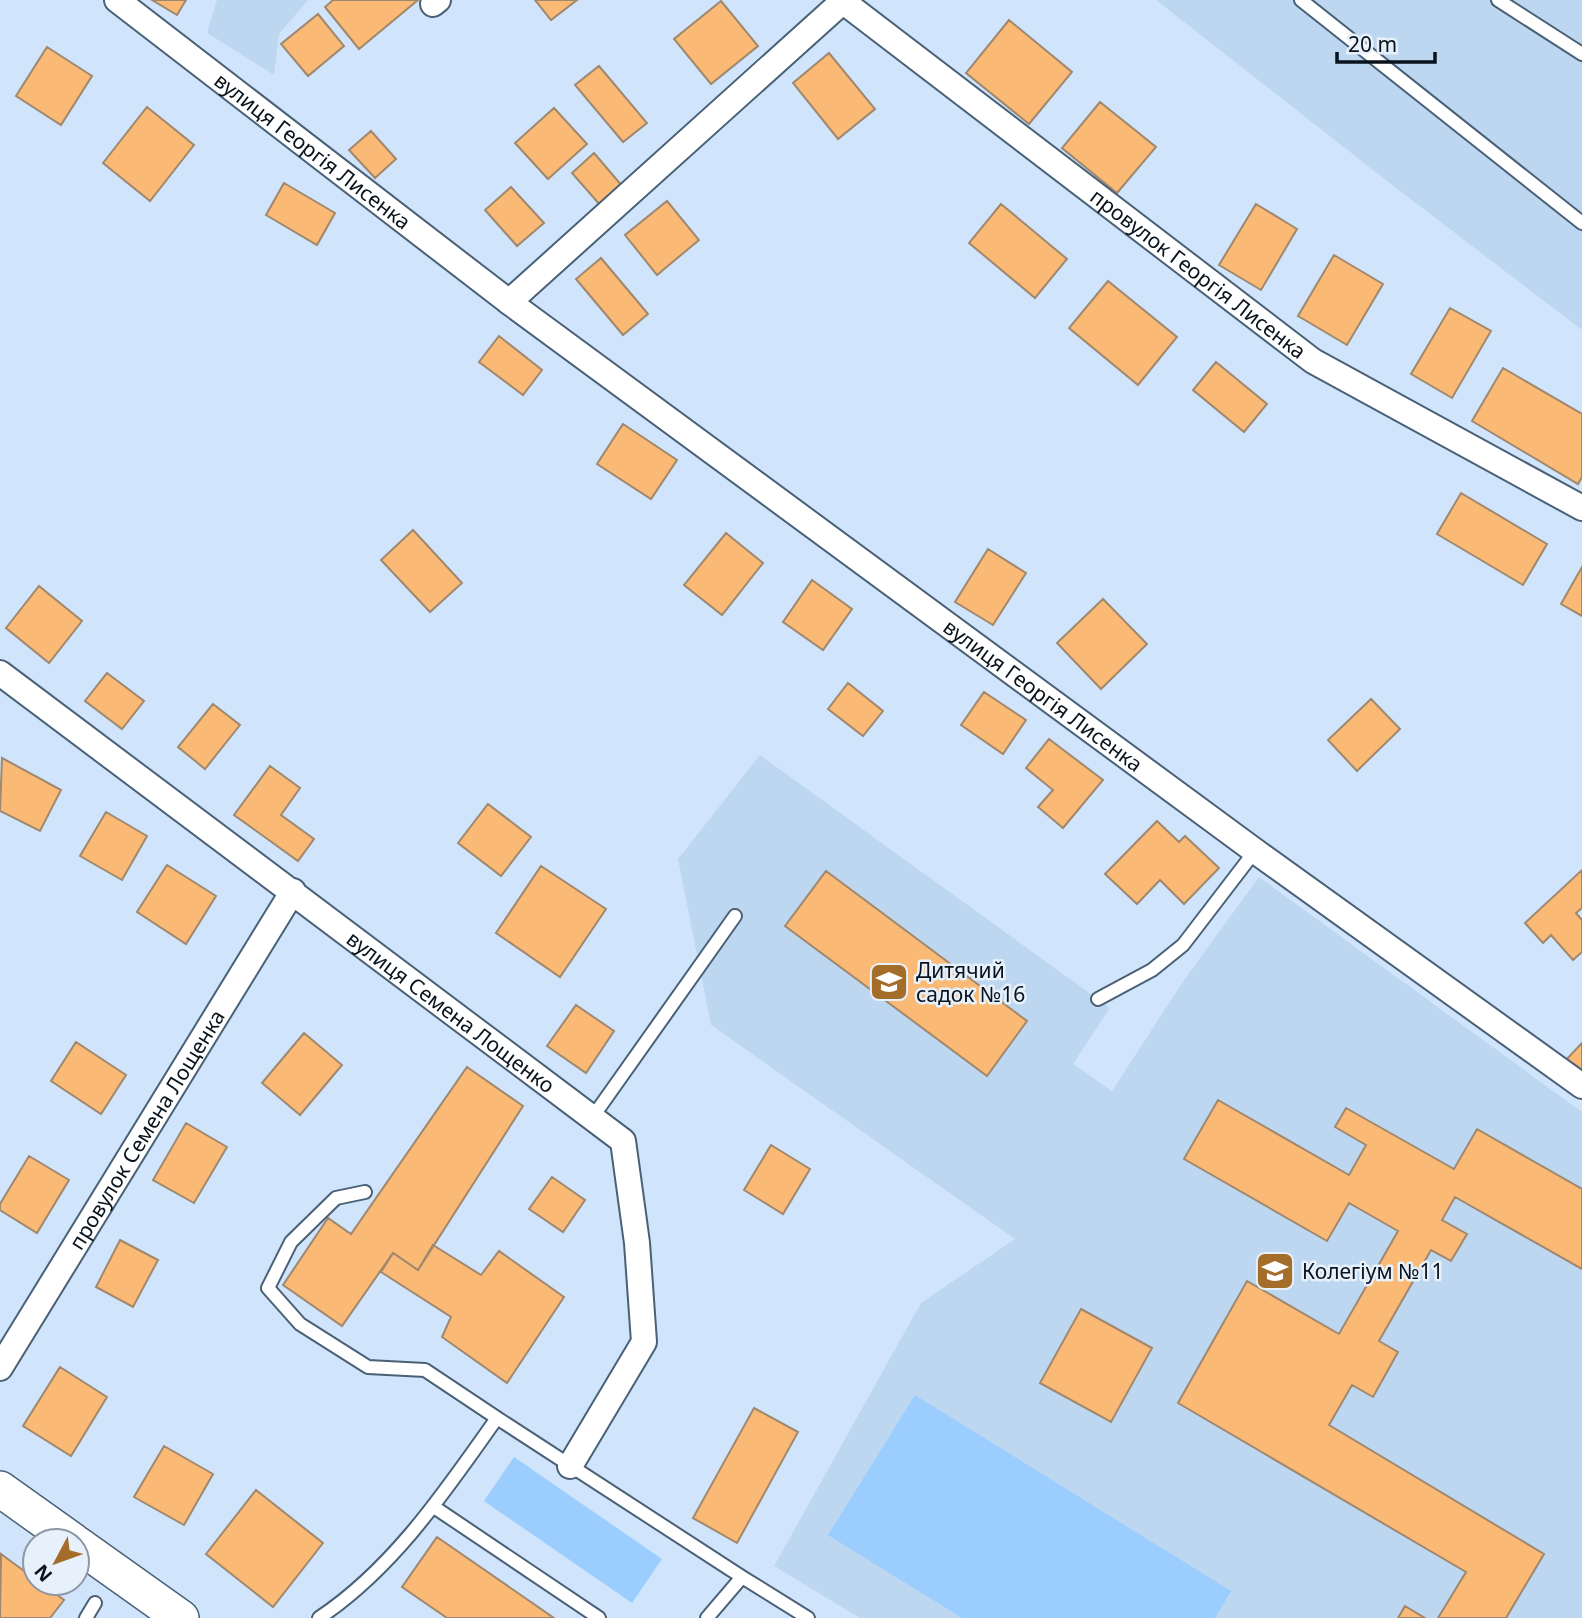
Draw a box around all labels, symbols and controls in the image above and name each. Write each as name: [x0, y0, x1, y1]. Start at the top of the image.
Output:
scale bar: [1337, 21, 1435, 65]
text: 20 m: [1348, 30, 1397, 58]
street label: вулиця Георгія Лисенка: [209, 66, 417, 235]
street label: провулок Георгія Лисенка: [1085, 182, 1312, 365]
street label: вулиця Георгія Лисенка: [938, 612, 1148, 778]
street label: вулиця Семена Лощенко: [341, 924, 561, 1099]
place label: Дитячий садок №16: [916, 956, 1025, 1008]
school or university icon: Дитячий садок №16: [868, 961, 910, 1003]
street label: провулок Семена Лощенка: [62, 1004, 231, 1255]
school or university icon: Колегіум №11: [1254, 1250, 1296, 1292]
place label: Колегіум №11: [1302, 1257, 1443, 1285]
north arrow: [21, 1527, 91, 1597]
text: N: [28, 1559, 58, 1588]

